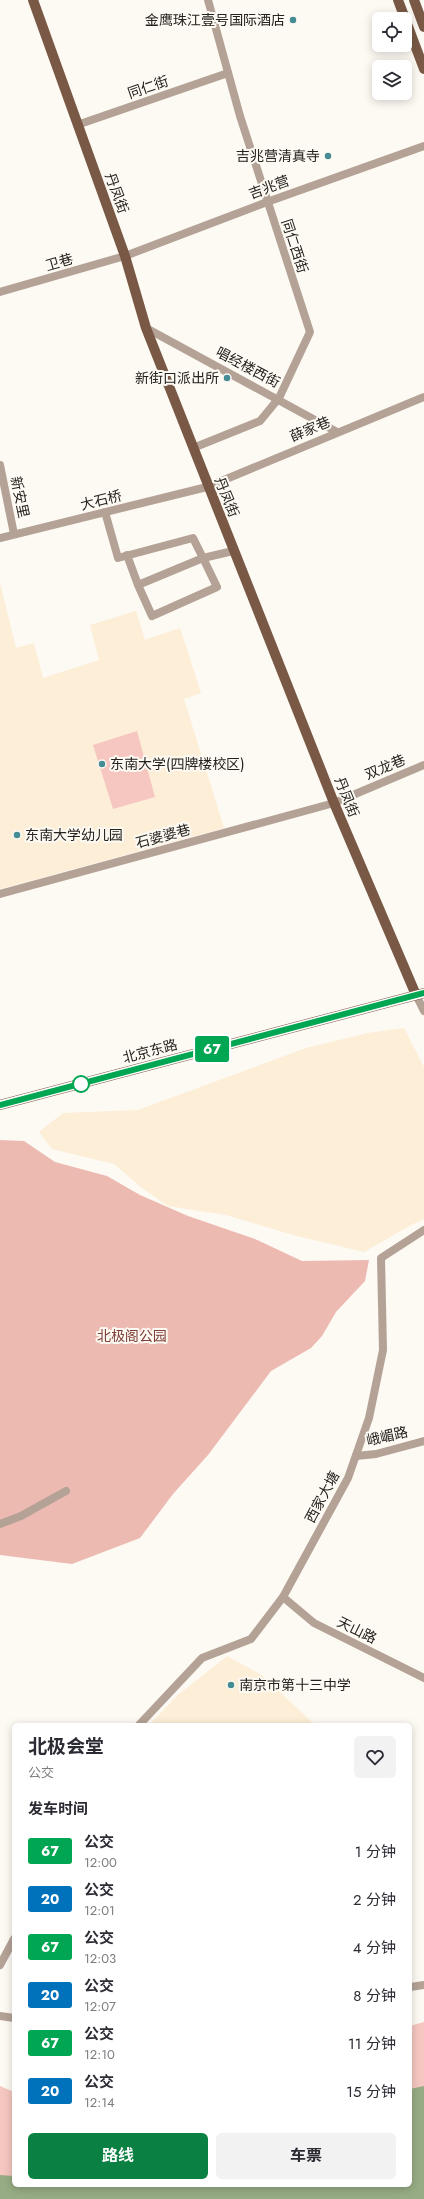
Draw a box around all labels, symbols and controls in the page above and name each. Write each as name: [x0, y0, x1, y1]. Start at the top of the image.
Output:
place label: 金鹰珠江壹号国际酒店: [145, 10, 285, 30]
map controls: [372, 12, 412, 100]
button: locate: [372, 12, 412, 52]
marker: 金鹰珠江壹号国际酒店: [288, 15, 298, 25]
button: layers: [372, 60, 412, 100]
street label: 同仁街: [125, 71, 171, 103]
place label: 吉兆营清真寺: [236, 146, 320, 166]
marker: 吉兆营清真寺: [323, 151, 333, 161]
street label: 丹凤街: [100, 170, 134, 216]
street label: 吉兆营: [246, 170, 292, 204]
street label: 同仁西街: [277, 216, 313, 276]
street label: 卫巷: [43, 249, 75, 275]
street label: 唱经楼西街: [212, 342, 284, 392]
place label: 新街口派出所: [135, 368, 219, 388]
marker: 新街口派出所: [222, 373, 232, 383]
street label: 薛家巷: [287, 412, 333, 446]
street label: 新安里: [6, 474, 34, 520]
street label: 丹凤街: [210, 474, 244, 520]
street label: 大石桥: [78, 485, 124, 515]
street label: 双龙巷: [362, 750, 408, 784]
place label: 东南大学(四牌楼校区): [110, 754, 245, 774]
marker: 东南大学(四牌楼校区): [97, 759, 107, 769]
street label: 丹凤街: [330, 774, 364, 820]
street label: 石婆婆巷: [133, 819, 193, 853]
place label: 东南大学幼儿园: [25, 825, 123, 845]
marker: 东南大学幼儿园: [12, 830, 22, 840]
street label: 北京东路: [120, 1034, 180, 1068]
line badge: 67: [194, 1036, 230, 1062]
text: 67: [203, 1039, 221, 1059]
unlabelled marker: [72, 1075, 90, 1093]
park label: 北极阁公园: [97, 1326, 167, 1346]
street label: 峨嵋路: [364, 1422, 410, 1450]
street label: 西家大塘: [300, 1468, 344, 1526]
street label: 天山路: [334, 1612, 380, 1648]
place label: 南京市第十三中学: [239, 1675, 351, 1695]
marker: 南京市第十三中学: [226, 1680, 236, 1690]
text: 北极会堂: [28, 1733, 104, 1760]
button: heart: [354, 1736, 396, 1778]
text: 公交: [28, 1763, 54, 1782]
text: 发车时间: [28, 1798, 88, 1820]
text: 公交: [84, 1831, 114, 1853]
text: 67: [41, 1841, 59, 1861]
text: 1 分钟: [355, 1841, 396, 1863]
text: 12:00: [84, 1853, 117, 1872]
text: 公交: [84, 1879, 114, 1901]
text: 20: [41, 1889, 59, 1909]
text: 2 分钟: [353, 1889, 396, 1911]
text: 12:01: [84, 1901, 115, 1920]
text: 公交: [84, 1927, 114, 1949]
text: 67: [41, 1937, 59, 1957]
text: 4 分钟: [353, 1937, 396, 1959]
text: 12:03: [84, 1949, 116, 1968]
text: 公交: [84, 1975, 114, 1997]
text: 20: [41, 1985, 59, 2005]
text: 8 分钟: [353, 1985, 396, 2007]
text: 12:07: [84, 1997, 116, 2016]
text: 公交: [84, 2023, 114, 2045]
text: 67: [41, 2033, 59, 2053]
text: 11 分钟: [348, 2033, 396, 2055]
text: 12:10: [84, 2045, 115, 2064]
text: 公交: [84, 2071, 114, 2093]
text: 20: [41, 2081, 59, 2101]
text: 15 分钟: [346, 2081, 396, 2103]
text: 12:14: [84, 2093, 115, 2112]
button: 路线: [28, 2133, 208, 2179]
button: 车票: [216, 2133, 396, 2179]

